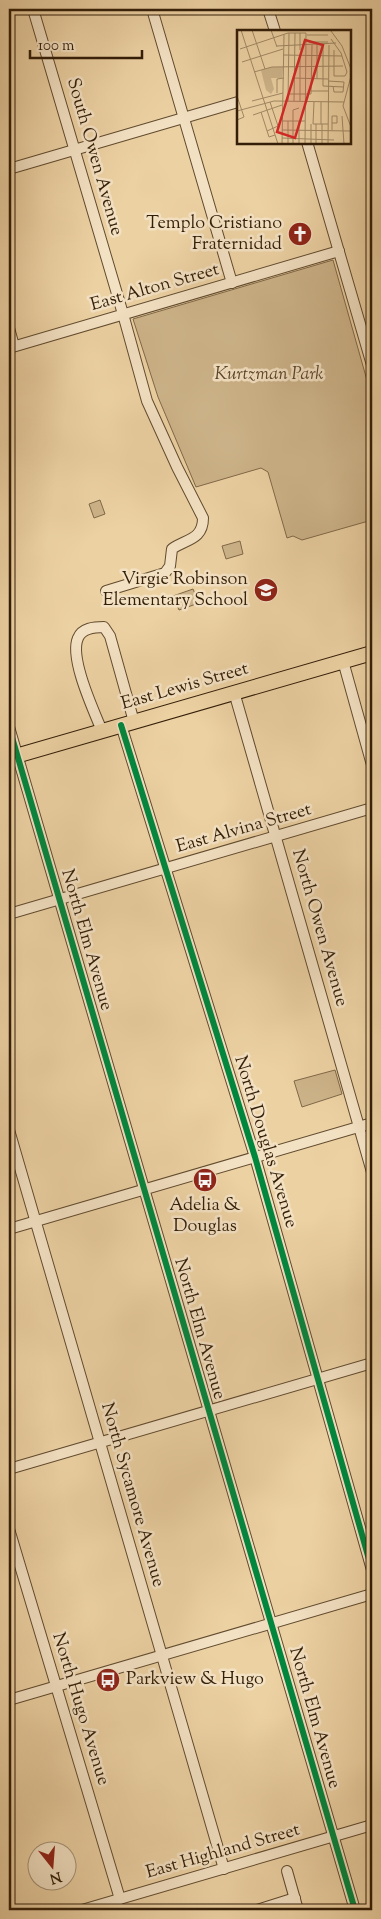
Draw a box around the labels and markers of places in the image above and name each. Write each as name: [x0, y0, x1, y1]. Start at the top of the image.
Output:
place label: Templo Cristiano Fraternidad: [146, 211, 282, 258]
church icon: Templo Cristiano Fraternidad: [287, 221, 313, 247]
place label: Virgie Robinson Elementary School: [103, 567, 248, 614]
school or university icon: Virgie Robinson Elementary School: [253, 577, 279, 603]
bus stop icon: Adelia & Douglas: [192, 1167, 218, 1193]
place label: Adelia & Douglas: [169, 1193, 241, 1240]
bus stop icon: Parkview & Hugo: [95, 1667, 121, 1693]
place label: Parkview & Hugo: [126, 1667, 264, 1693]

